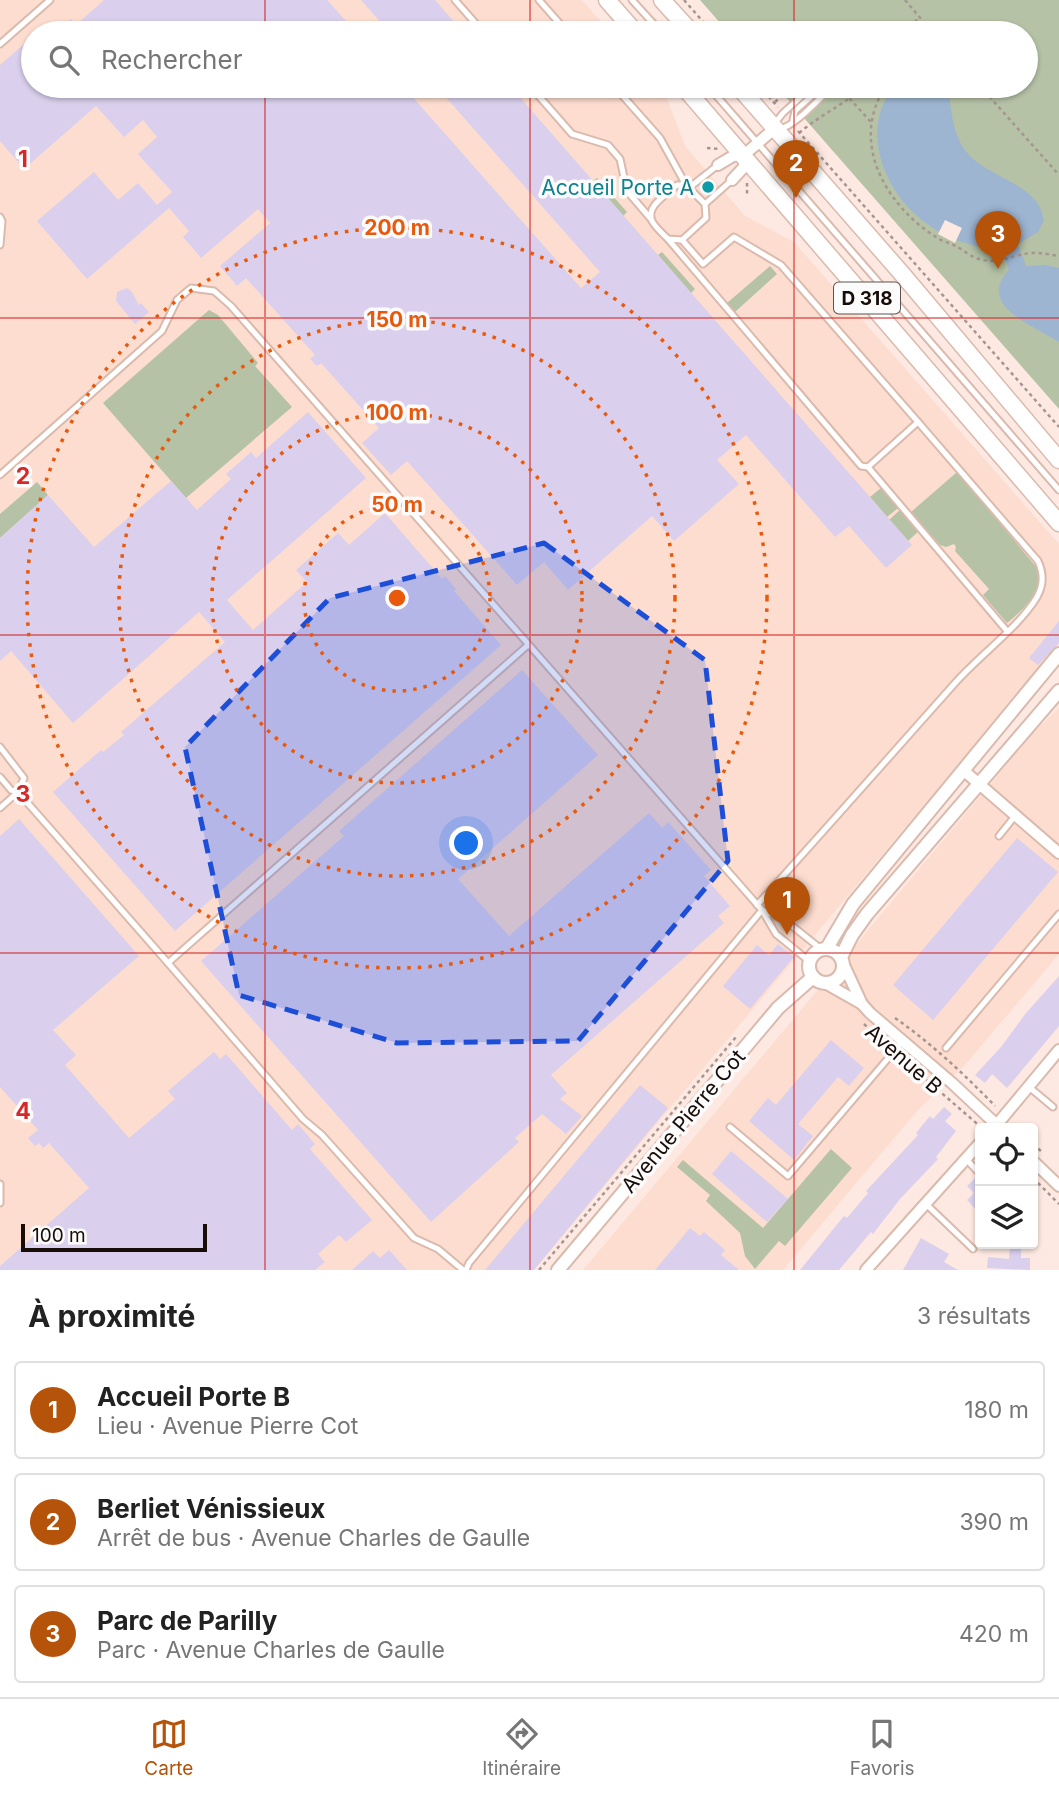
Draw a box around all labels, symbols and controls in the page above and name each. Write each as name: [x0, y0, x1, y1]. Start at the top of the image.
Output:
search box: [21, 21, 1038, 98]
icon: search: [45, 41, 83, 79]
text: Rechercher: [101, 44, 242, 75]
pin: 2: [773, 140, 819, 198]
text: 1: [18, 145, 28, 173]
place label: Accueil Porte A: [541, 175, 694, 200]
marker: Accueil Porte A: [700, 179, 716, 195]
pin: 3: [975, 211, 1021, 269]
text: 200 m: [364, 215, 430, 240]
road number: D 318: [834, 282, 900, 314]
text: 150 m: [367, 307, 427, 332]
text: 100 m: [366, 400, 428, 425]
text: 2: [16, 462, 30, 490]
text: 50 m: [371, 492, 423, 517]
centre of rings: [385, 586, 409, 610]
text: 3: [16, 780, 30, 808]
your location: [449, 826, 483, 860]
pin: 1: [764, 877, 810, 935]
street label: Avenue B: [861, 1019, 947, 1099]
street label: Avenue Pierre Cot: [616, 1044, 750, 1198]
text: 4: [15, 1097, 31, 1125]
map controls: [975, 1123, 1038, 1249]
button: locate: [975, 1123, 1038, 1186]
button: layers: [975, 1186, 1038, 1249]
scale bar: [21, 1221, 206, 1253]
text: 100 m: [32, 1224, 86, 1247]
text: À proximité: [28, 1298, 195, 1334]
text: 3 résultats: [917, 1302, 1031, 1330]
text: Accueil Porte B: [97, 1381, 290, 1412]
text: 1: [48, 1396, 58, 1424]
text: 180 m: [964, 1396, 1029, 1424]
text: Lieu · Avenue Pierre Cot: [97, 1412, 358, 1440]
text: Berliet Vénissieux: [97, 1493, 325, 1524]
text: 2: [46, 1508, 60, 1536]
text: 390 m: [959, 1508, 1029, 1536]
text: Arrêt de bus · Avenue Charles de Gaulle: [97, 1524, 530, 1552]
text: Parc de Parilly: [97, 1605, 278, 1636]
text: 3: [46, 1620, 60, 1648]
text: 420 m: [959, 1620, 1029, 1648]
text: Parc · Avenue Charles de Gaulle: [97, 1636, 445, 1664]
tab: Carte: [144, 1715, 193, 1780]
tab: Itinéraire: [482, 1715, 561, 1780]
tab: Favoris: [850, 1715, 915, 1780]

